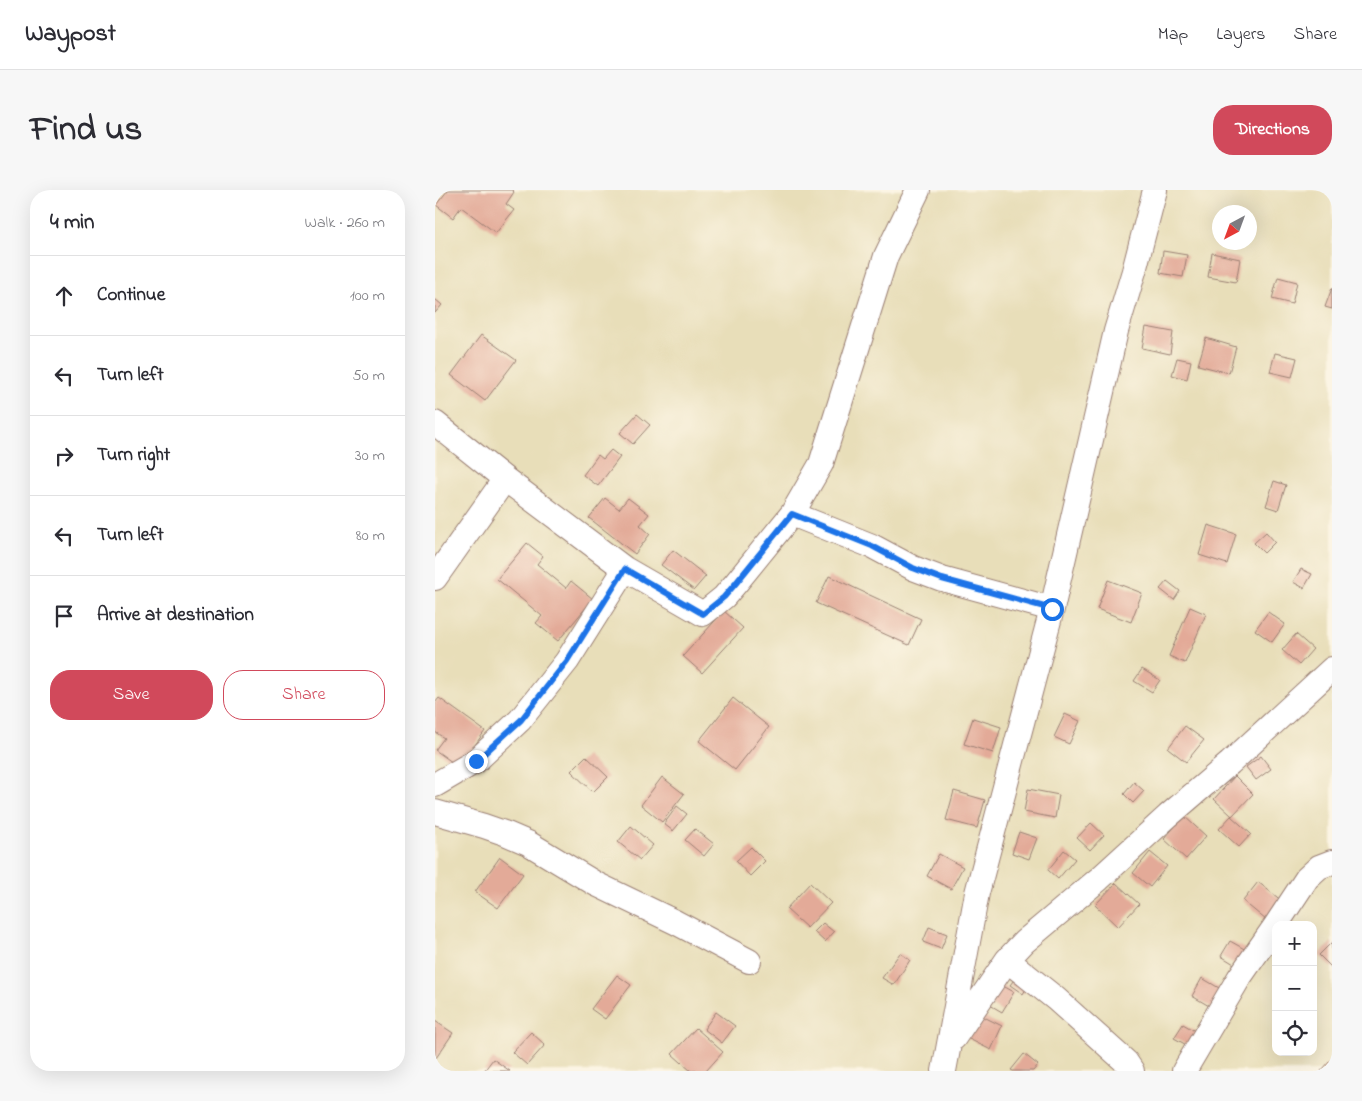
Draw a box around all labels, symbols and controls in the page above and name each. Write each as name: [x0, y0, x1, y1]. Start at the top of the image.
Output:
text: Waypost: [25, 17, 116, 52]
text: Map: [1158, 22, 1188, 48]
text: Layers: [1216, 22, 1266, 48]
text: Share: [1294, 22, 1337, 48]
text: Find us: [30, 105, 142, 156]
button: Directions: [1213, 105, 1332, 155]
north arrow: [1212, 205, 1257, 250]
text: 4 min: [50, 208, 94, 238]
text: Walk · 260 m: [305, 211, 385, 235]
icon: ahead: [50, 282, 78, 310]
text: Continue: [97, 282, 165, 309]
text: 100 m: [350, 284, 385, 308]
icon: left: [50, 362, 78, 390]
text: Turn left: [97, 362, 164, 389]
text: 50 m: [353, 364, 385, 388]
icon: right: [50, 442, 78, 470]
text: Turn right: [97, 442, 170, 469]
text: 30 m: [355, 444, 385, 468]
icon: left: [50, 522, 78, 550]
text: Turn left: [97, 522, 164, 549]
text: 80 m: [356, 524, 385, 548]
route start: [1041, 598, 1064, 621]
icon: arrive: [50, 602, 78, 630]
text: Arrive at destination: [97, 602, 254, 629]
button: Save: [50, 670, 213, 720]
button: Share: [223, 670, 385, 720]
route end: [465, 750, 488, 773]
map controls: [1272, 921, 1317, 1056]
button: +: [1272, 921, 1317, 966]
button: −: [1272, 966, 1317, 1011]
button: locate: [1272, 1011, 1317, 1056]

